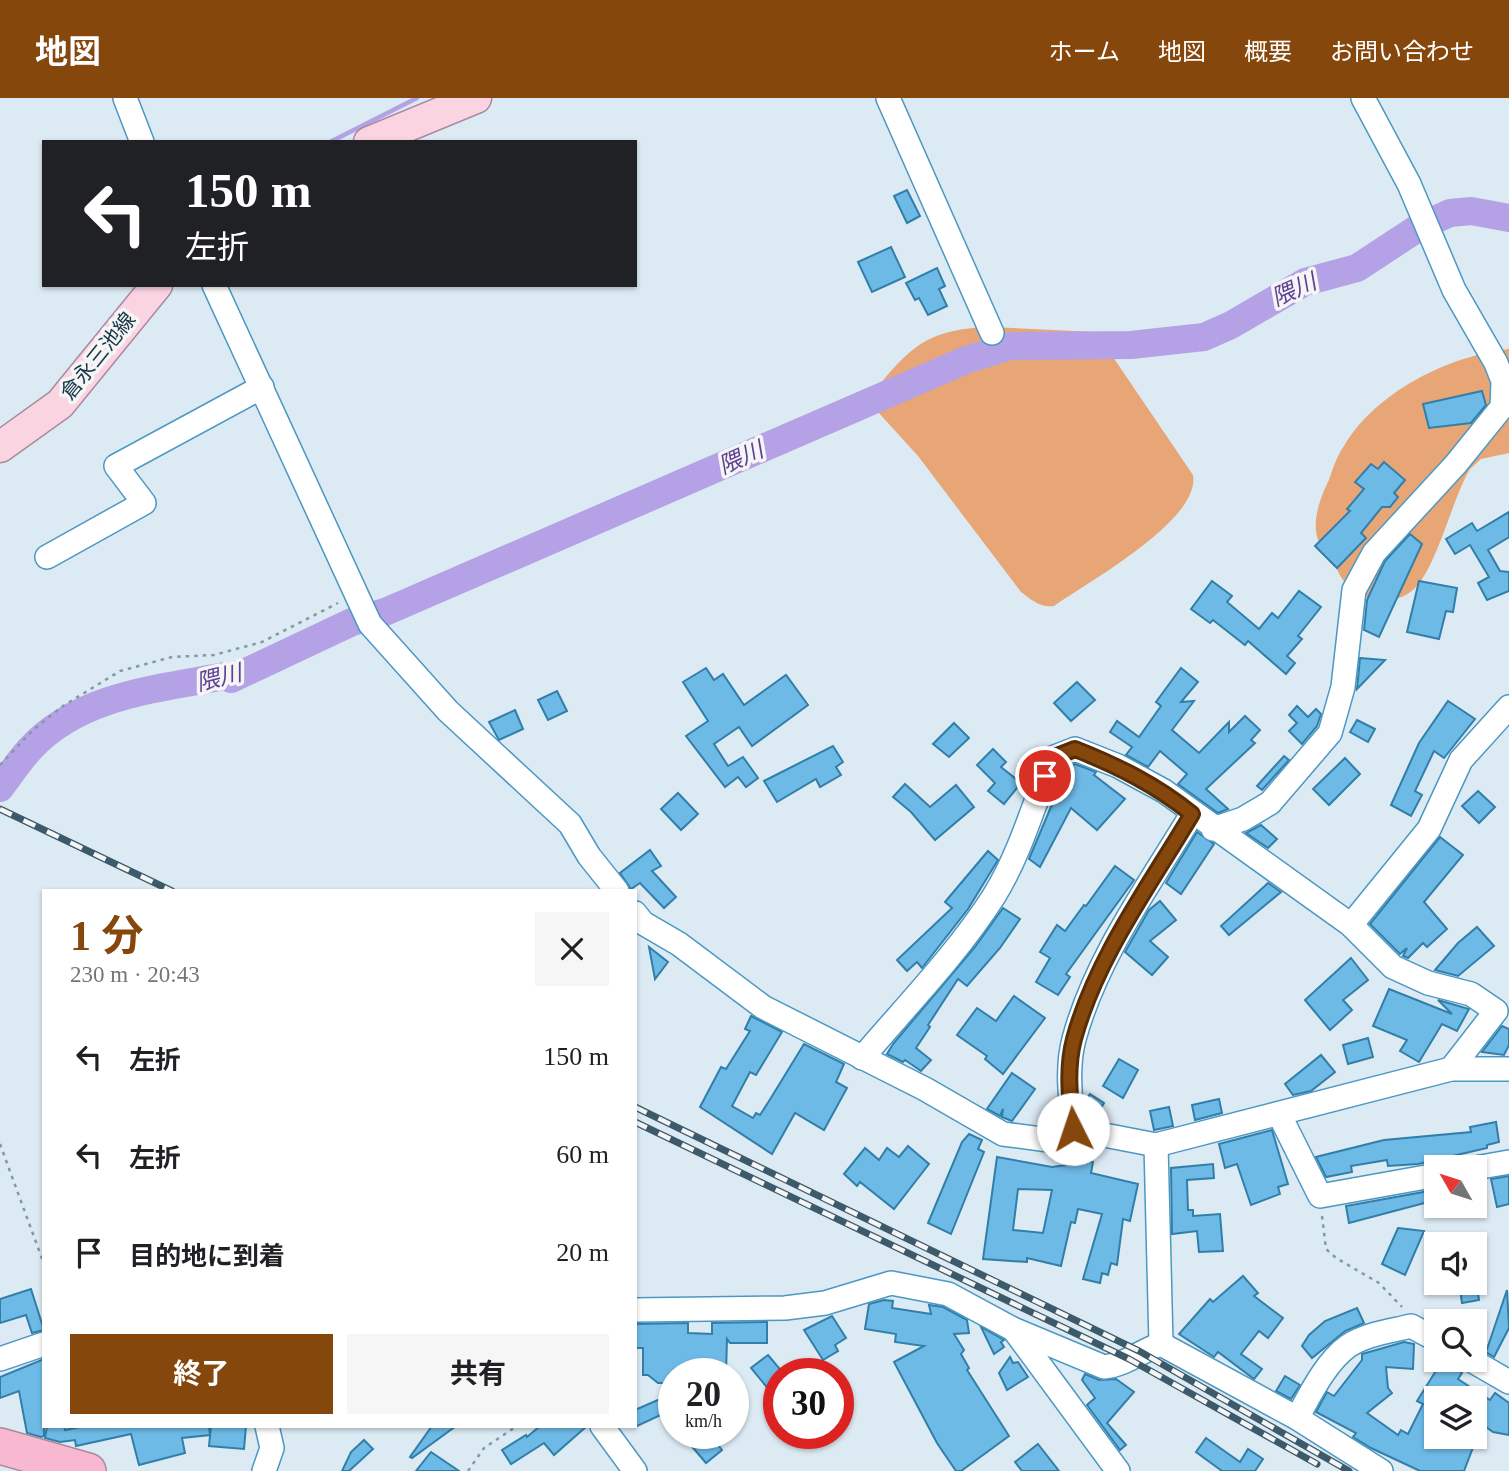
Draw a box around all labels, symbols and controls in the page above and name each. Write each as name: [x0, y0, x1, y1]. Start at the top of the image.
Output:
text: 地図: [35, 34, 101, 70]
text: ホーム: [1049, 39, 1120, 65]
text: 地図: [1158, 39, 1206, 65]
text: 概要: [1244, 39, 1292, 65]
text: お問い合わせ: [1330, 39, 1474, 65]
text: 150 m: [185, 163, 312, 218]
icon: left: [70, 168, 161, 259]
text: 左折: [185, 229, 249, 265]
water label: 隈川: [1268, 268, 1323, 311]
street label: 倉永三池線: [56, 308, 140, 404]
water label: 隈川: [715, 436, 770, 479]
water label: 隈川: [194, 660, 247, 696]
pin: [1015, 746, 1075, 806]
icon: arrive: [1026, 757, 1064, 795]
button: close: [535, 912, 609, 986]
text: 1 分: [70, 913, 144, 959]
text: 230 m · 20:43: [70, 962, 200, 987]
icon: left: [70, 1038, 108, 1076]
text: 150 m: [543, 1042, 609, 1071]
text: 左折: [129, 1046, 181, 1075]
position arrow: [1036, 1092, 1110, 1166]
icon: left: [70, 1136, 108, 1174]
text: 60 m: [556, 1140, 609, 1169]
text: 左折: [129, 1144, 181, 1173]
north arrow: [1424, 1155, 1488, 1218]
map controls: [1424, 1155, 1487, 1449]
button: sound: [1424, 1232, 1487, 1295]
icon: arrive: [70, 1234, 108, 1272]
text: 20 m: [556, 1238, 609, 1267]
text: 目的地に到着: [129, 1242, 285, 1271]
button: search: [1424, 1309, 1487, 1372]
button: 終了: [70, 1334, 333, 1414]
button: 共有: [347, 1334, 609, 1414]
speed limit sign: 30: [763, 1358, 854, 1449]
text: 20: [686, 1375, 721, 1414]
button: layers: [1424, 1386, 1487, 1449]
text: km/h: [685, 1411, 722, 1431]

